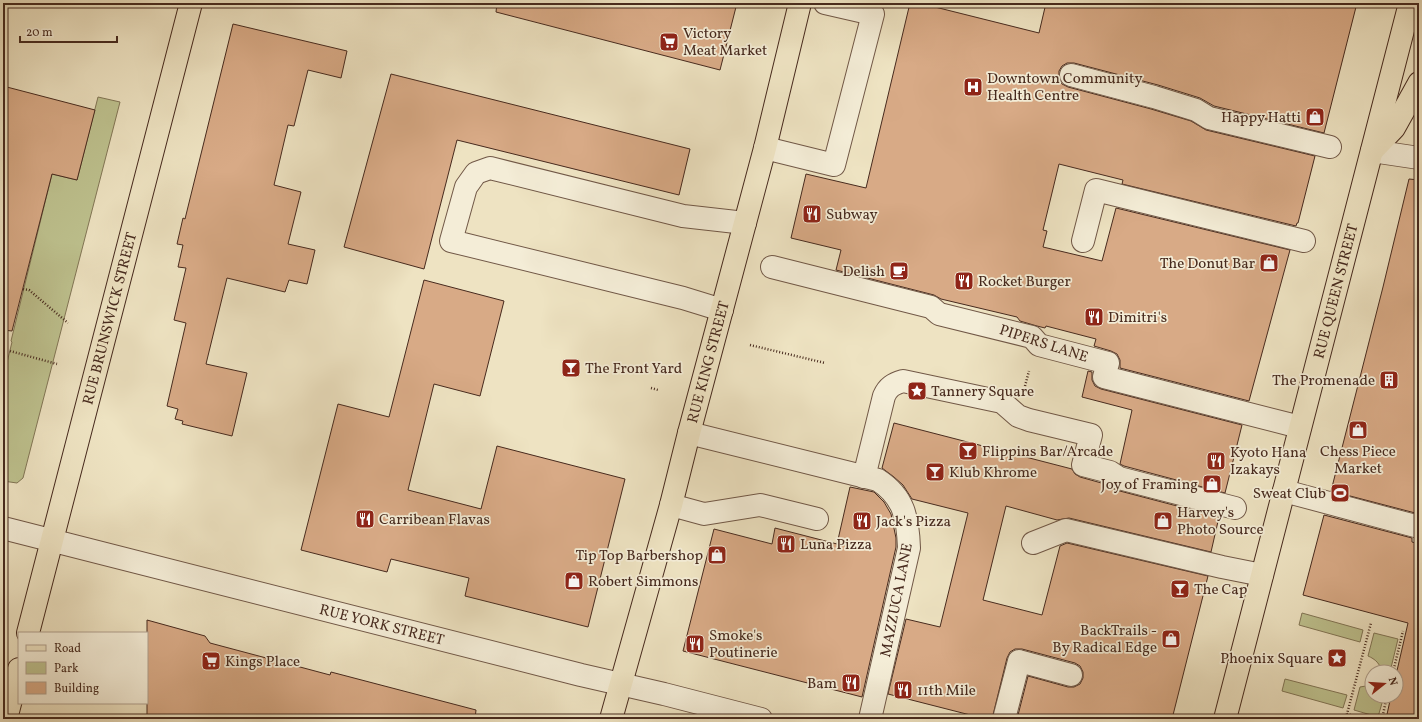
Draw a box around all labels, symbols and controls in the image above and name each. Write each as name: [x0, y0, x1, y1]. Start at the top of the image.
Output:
scale bar: [20, 18, 117, 44]
place label: Victory Meat Market: [683, 24, 767, 62]
text: 20 m: [26, 25, 53, 41]
supermarket icon: Victory Meat Market: [658, 31, 680, 53]
place label: Downtown Community Health Centre: [987, 69, 1143, 107]
hospital icon: Downtown Community Health Centre: [962, 76, 984, 98]
shop icon: Happy Hatti: [1304, 106, 1326, 128]
place label: Happy Hatti: [1221, 108, 1301, 129]
restaurant icon: Subway: [801, 203, 823, 225]
place label: Subway: [826, 205, 878, 226]
street label: RUE QUEEN STREET: [1310, 221, 1365, 361]
street label: RUE BRUNSWICK STREET: [78, 230, 143, 407]
shop icon: The Donut Bar: [1258, 252, 1280, 274]
place label: The Donut Bar: [1160, 254, 1255, 275]
cafe icon: Delish: [888, 260, 910, 282]
place label: Delish: [843, 262, 885, 283]
restaurant icon: Rocket Burger: [953, 270, 975, 292]
place label: Rocket Burger: [978, 272, 1071, 293]
street label: RUE KING STREET: [683, 299, 736, 426]
restaurant icon: Dimitri's: [1083, 306, 1105, 328]
place label: Dimitri's: [1108, 308, 1167, 329]
street label: PIPERS LANE: [996, 320, 1091, 369]
bar icon: The Front Yard: [560, 357, 582, 379]
place label: The Front Yard: [585, 359, 682, 380]
building icon: The Promenade: [1378, 369, 1400, 391]
place label: The Promenade: [1272, 371, 1375, 392]
place icon: Tannery Square: [906, 380, 928, 402]
place label: Tannery Square: [931, 382, 1034, 403]
shop icon: Chess Piece Market: [1347, 419, 1369, 441]
bar icon: Flippins Bar/Arcade: [957, 440, 979, 462]
place label: Flippins Bar/Arcade: [982, 442, 1113, 463]
place label: Chess Piece Market: [1320, 442, 1396, 480]
place label: Kyoto Hana Izakays: [1230, 443, 1306, 481]
restaurant icon: Kyoto Hana Izakays: [1205, 450, 1227, 472]
bar icon: Klub Khrome: [924, 461, 946, 483]
place label: Klub Khrome: [949, 463, 1037, 484]
shop icon: Joy of Framing: [1201, 473, 1223, 495]
place label: Joy of Framing: [1101, 475, 1198, 496]
sports icon: Sweat Club: [1329, 482, 1351, 504]
place label: Sweat Club: [1253, 484, 1326, 505]
place label: Harvey's Photo Source: [1177, 503, 1264, 541]
restaurant icon: Carribean Flavas: [354, 508, 376, 530]
place label: Carribean Flavas: [379, 510, 490, 531]
restaurant icon: Jack's Pizza: [851, 510, 873, 532]
shop icon: Harvey's Photo Source: [1152, 510, 1174, 532]
place label: Jack's Pizza: [876, 512, 951, 533]
restaurant icon: Luna Pizza: [775, 533, 797, 555]
place label: Luna Pizza: [800, 535, 872, 556]
street label: MAZZUCA LANE: [876, 541, 919, 659]
shop icon: Tip Top Barbershop: [706, 544, 728, 566]
place label: Tip Top Barbershop: [575, 546, 703, 567]
shop icon: Robert Simmons: [563, 570, 585, 592]
place label: Robert Simmons: [588, 572, 698, 593]
bar icon: The Cap: [1169, 578, 1191, 600]
place label: The Cap: [1194, 580, 1247, 601]
street label: RUE YORK STREET: [317, 600, 446, 652]
place label: BackTrails - By Radical Edge: [1052, 621, 1157, 659]
place label: Smoke's Poutinerie: [709, 626, 778, 664]
shop icon: BackTrails - By Radical Edge: [1160, 628, 1182, 650]
legend: [18, 632, 148, 704]
restaurant icon: Smoke's Poutinerie: [684, 633, 706, 655]
text: Road: [54, 641, 81, 657]
place icon: Phoenix Square: [1326, 647, 1348, 669]
place label: Phoenix Square: [1220, 649, 1323, 670]
supermarket icon: Kings Place: [200, 650, 222, 672]
place label: Kings Place: [225, 652, 300, 673]
text: Park: [54, 661, 79, 677]
north arrow: [1364, 664, 1404, 704]
restaurant icon: Bam: [840, 672, 862, 694]
place label: Bam: [807, 674, 837, 695]
text: N: [1384, 675, 1400, 688]
restaurant icon: 11th Mile: [892, 679, 914, 701]
text: Building: [54, 681, 99, 697]
place label: 11th Mile: [917, 681, 976, 702]

